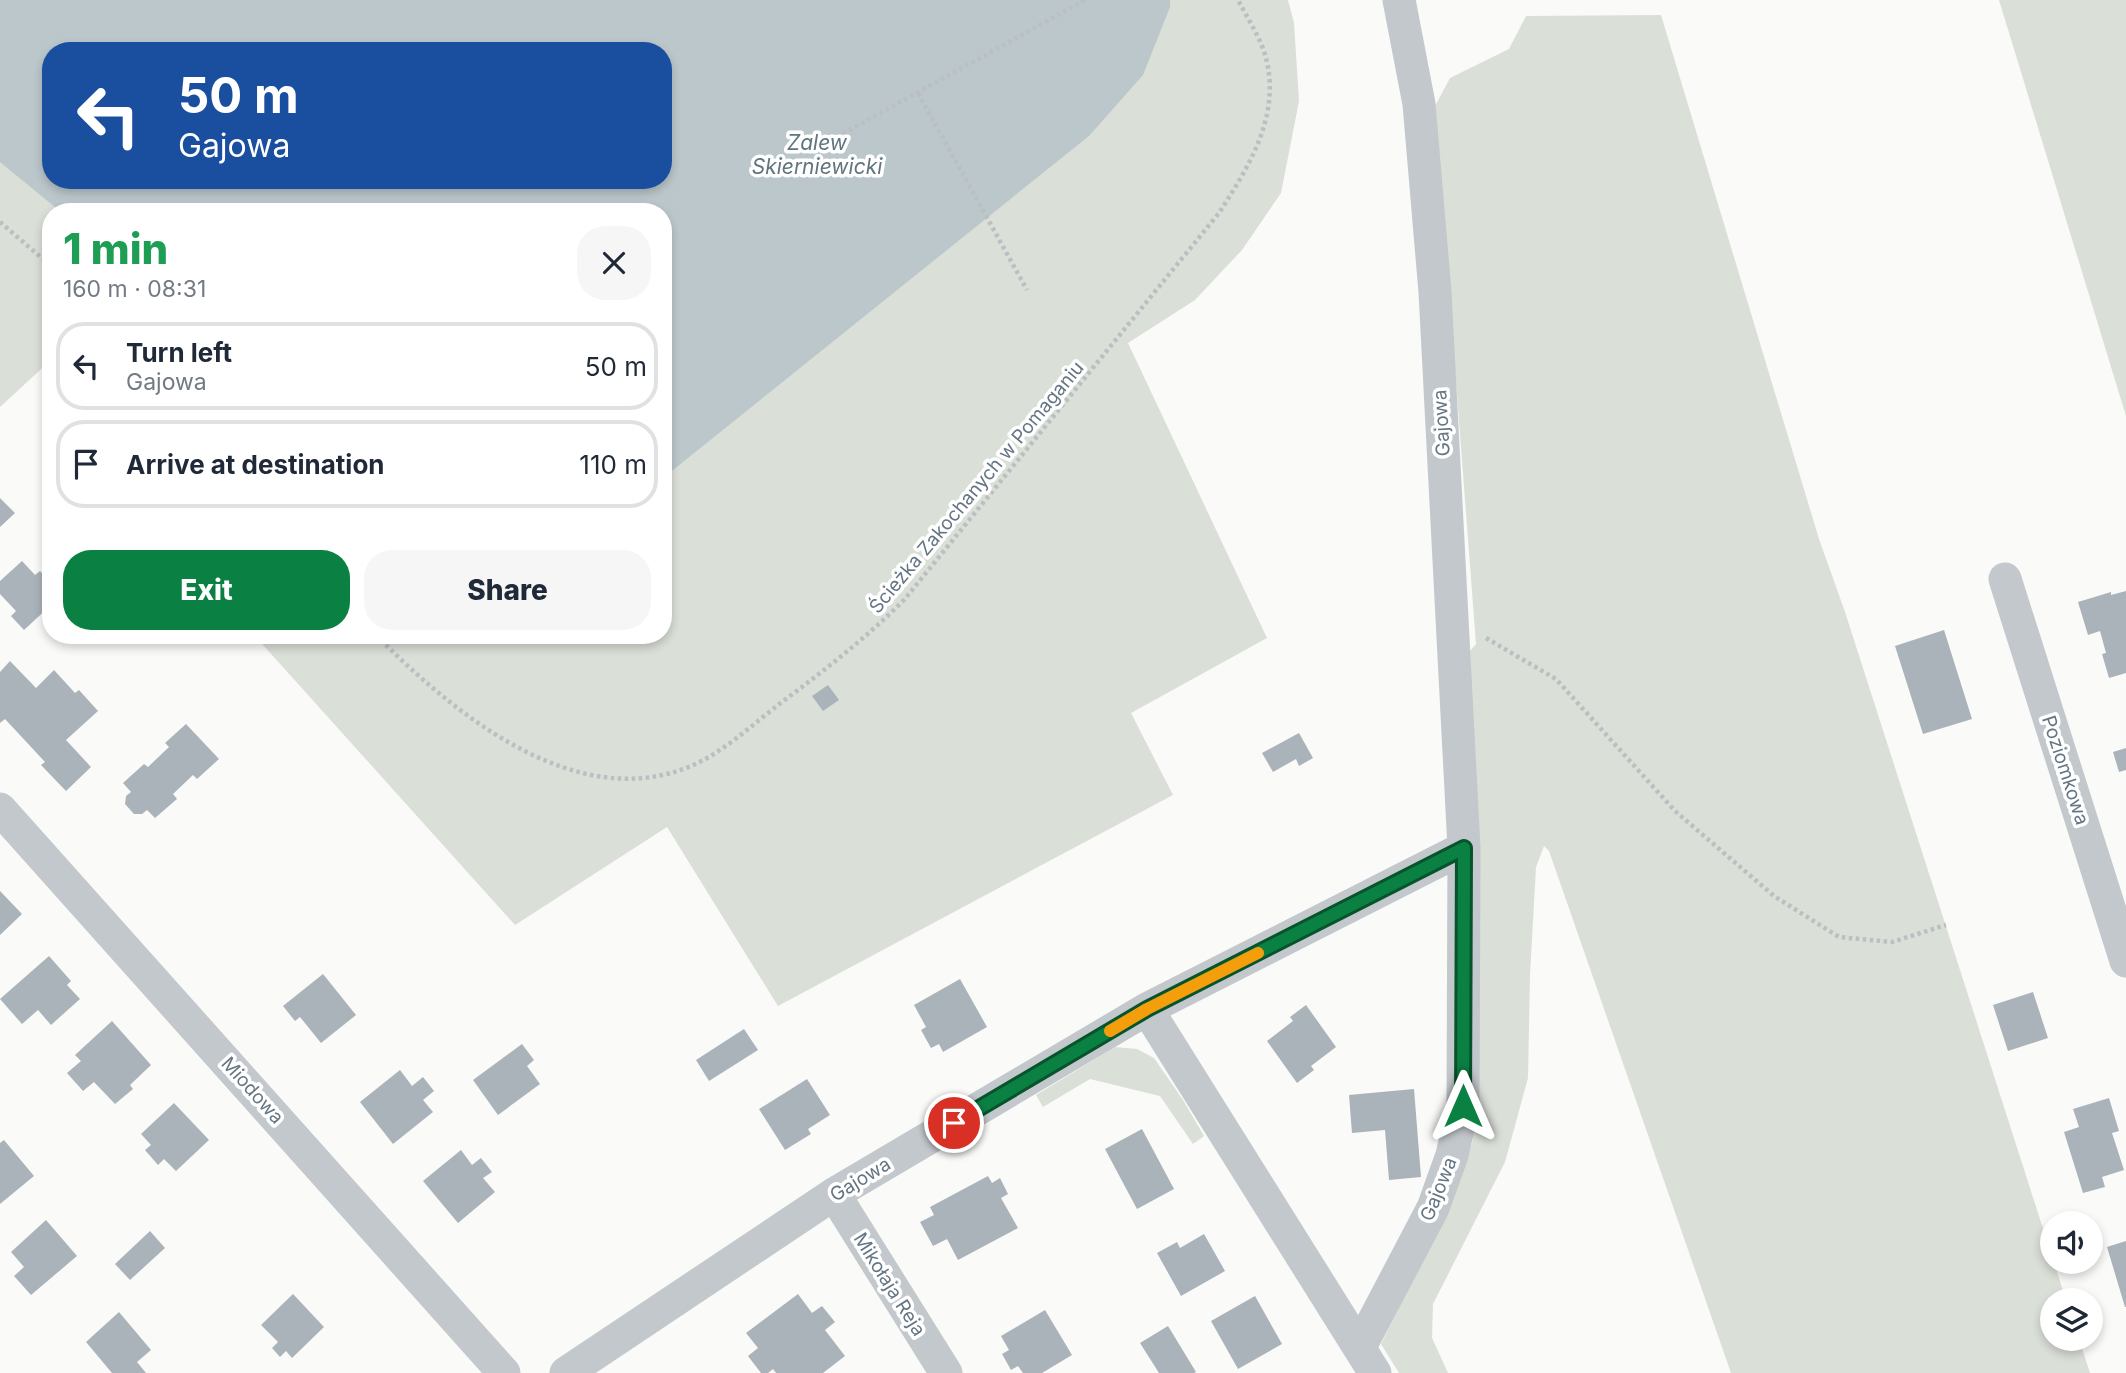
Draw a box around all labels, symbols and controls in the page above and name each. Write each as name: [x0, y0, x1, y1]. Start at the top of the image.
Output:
text: 50 m: [178, 66, 299, 125]
icon: left: [63, 70, 154, 161]
text: Gajowa: [178, 126, 290, 165]
water label: Zalew Skierniewicki: [752, 130, 883, 179]
text: 1 min: [63, 223, 168, 274]
button: close: [577, 226, 651, 300]
text: 160 m · 08:31: [63, 275, 206, 303]
text: Turn left: [126, 337, 232, 368]
icon: left: [67, 347, 105, 385]
text: 50 m: [585, 351, 647, 382]
street label: Ścieżka Zakochanych w Pomaganiu: [864, 357, 1089, 618]
text: Gajowa: [126, 368, 207, 396]
street label: Gajowa: [1428, 389, 1455, 457]
icon: arrive: [67, 445, 105, 483]
text: Arrive at destination: [126, 449, 385, 480]
text: 110 m: [579, 449, 647, 480]
button: Exit: [63, 550, 350, 630]
button: Share: [364, 550, 651, 630]
street label: Poziomkowa: [2037, 713, 2094, 828]
street label: Miodowa: [217, 1052, 289, 1129]
position arrow: [1426, 1069, 1500, 1143]
pin: [924, 1093, 984, 1153]
icon: arrive: [935, 1104, 973, 1142]
street label: Gajowa: [826, 1152, 895, 1206]
street label: Gajowa: [1415, 1154, 1462, 1224]
map controls: [2040, 1211, 2103, 1351]
button: sound: [2040, 1211, 2103, 1274]
street label: Mikołaja Reja: [849, 1228, 930, 1340]
button: layers: [2040, 1288, 2103, 1351]

